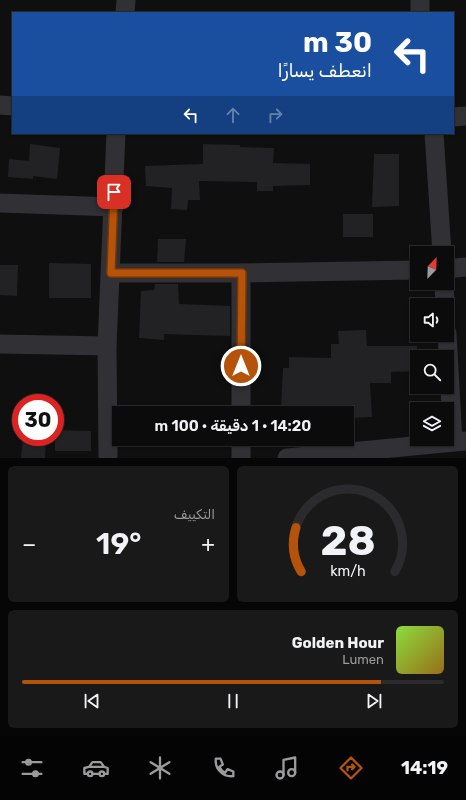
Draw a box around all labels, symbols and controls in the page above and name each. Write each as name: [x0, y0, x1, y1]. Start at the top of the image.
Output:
text: 30 m: [303, 26, 372, 59]
icon: left: [386, 28, 438, 80]
text: انعطف يسارًا: [278, 60, 372, 82]
icon: left: [180, 104, 202, 126]
icon: ahead: [222, 104, 244, 126]
icon: right: [264, 104, 286, 126]
pin: [97, 175, 131, 209]
icon: arrive: [103, 181, 125, 203]
north arrow: [410, 246, 454, 290]
map controls: [410, 246, 454, 446]
button: sound: [410, 298, 454, 342]
position arrow: [220, 345, 262, 387]
button: search: [410, 350, 454, 394]
speed limit sign: 30: [12, 394, 64, 446]
button: layers: [410, 402, 454, 446]
text: 14:20 · 1 دقيقة · 100 m: [155, 417, 311, 435]
text: التكييف: [174, 507, 215, 522]
text: 28: [320, 516, 375, 565]
text: 19°: [96, 526, 141, 562]
text: −: [22, 531, 36, 558]
text: +: [201, 531, 215, 558]
text: km/h: [330, 563, 365, 580]
text: Golden Hour: [292, 634, 384, 652]
text: Lumen: [342, 652, 384, 667]
icon: previous: [81, 690, 103, 712]
icon: pause: [222, 690, 244, 712]
icon: next: [363, 690, 385, 712]
icon: filters: [18, 754, 46, 782]
icon: car: [82, 754, 110, 782]
icon: climate: [146, 754, 174, 782]
icon: phone: [210, 754, 238, 782]
icon: music: [273, 754, 301, 782]
icon: directions: [337, 754, 365, 782]
text: 14:19: [401, 757, 448, 779]

